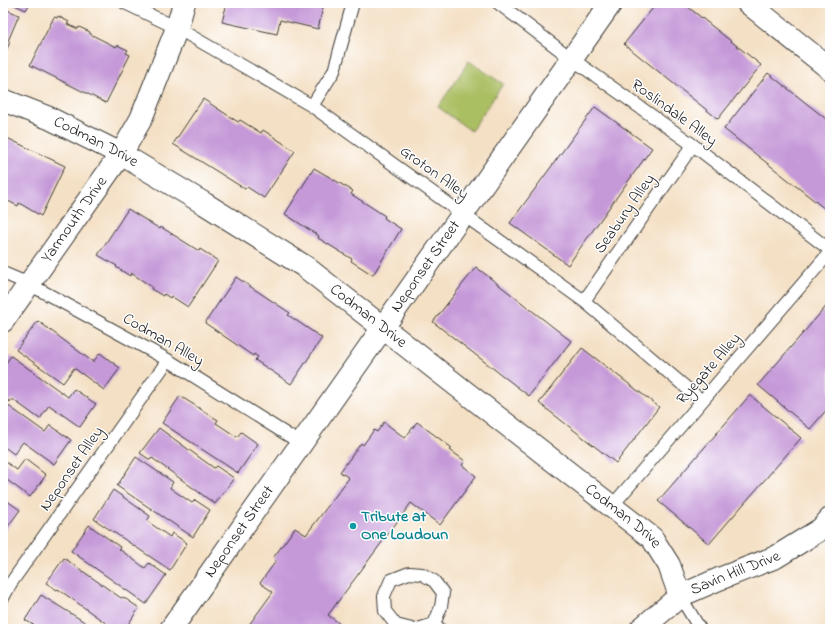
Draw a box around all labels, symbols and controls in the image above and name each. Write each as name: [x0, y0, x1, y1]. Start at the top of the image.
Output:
street label: Roslindale Alley: [626, 73, 722, 153]
street label: Codman Drive: [49, 110, 144, 174]
street label: Groton Alley: [395, 140, 474, 206]
street label: Seabury Alley: [589, 169, 661, 259]
street label: Yarmouth Drive: [36, 171, 114, 268]
street label: Neponset Street: [385, 215, 467, 318]
street label: Codman Drive: [324, 278, 413, 355]
street label: Codman Alley: [118, 307, 208, 373]
street label: Ryegate Alley: [671, 328, 747, 410]
street label: Neponset Alley: [34, 422, 110, 516]
street label: Codman Drive: [580, 478, 668, 554]
street label: Neponset Street: [199, 480, 281, 583]
place label: Tribute at One Loudoun: [361, 505, 448, 547]
marker: Tribute at One Loudoun: [348, 521, 358, 531]
street label: Savin Hill Drive: [687, 544, 786, 602]

